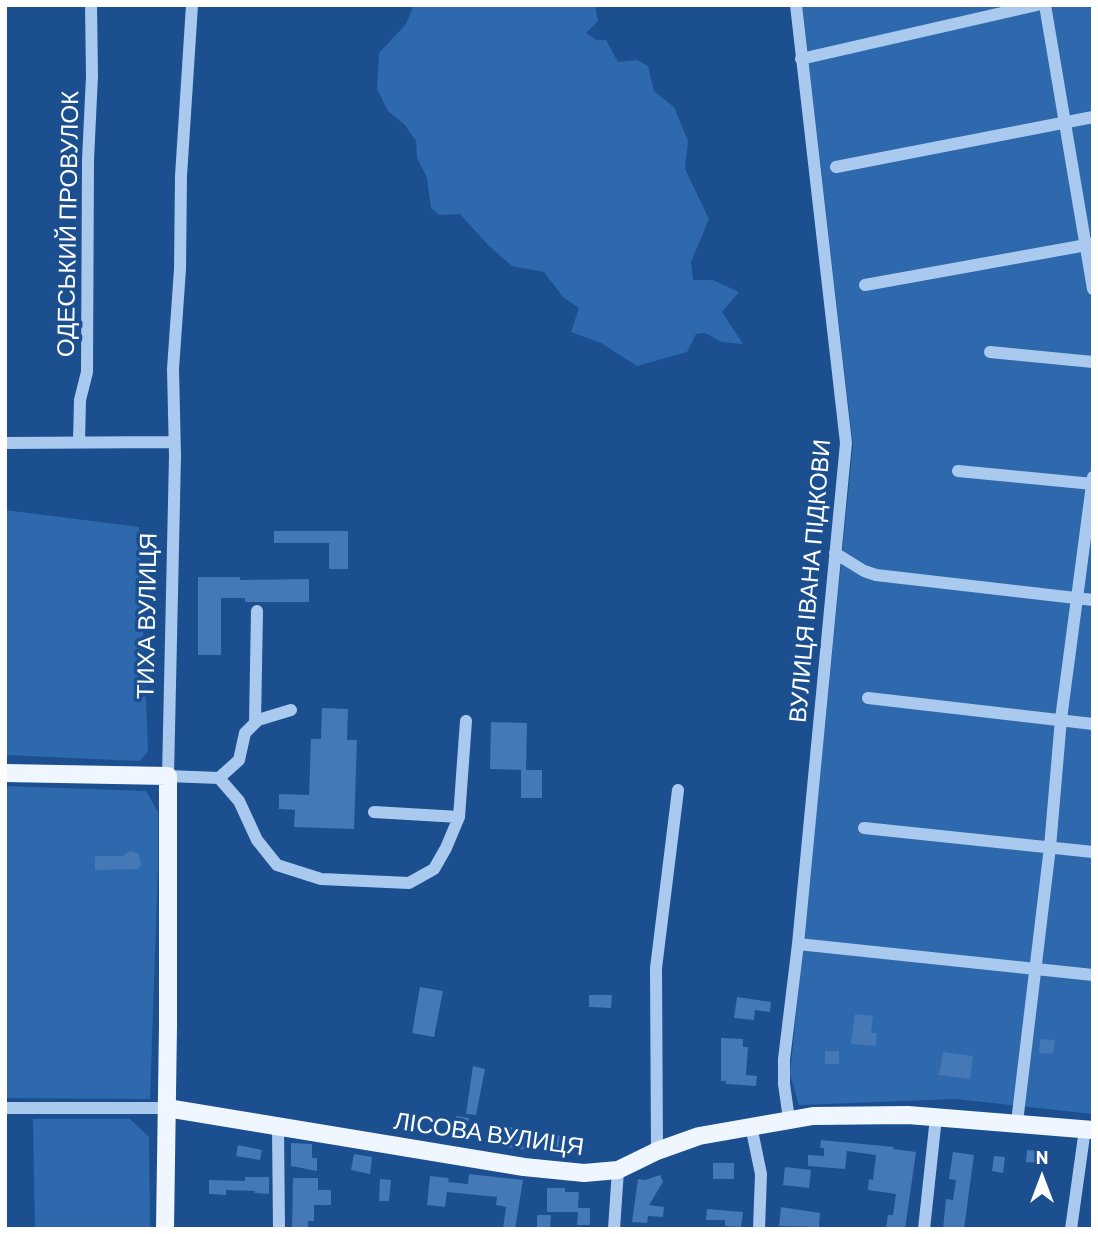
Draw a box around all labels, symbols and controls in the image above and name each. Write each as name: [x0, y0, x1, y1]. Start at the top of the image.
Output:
street label: ОДЕСЬКИЙ ПРОВУЛОК: [51, 91, 85, 357]
street label: ВУЛИЦЯ ІВАНА ПІДКОВИ: [783, 438, 837, 724]
street label: ТИХА ВУЛИЦЯ: [131, 533, 163, 699]
street label: ЛІСОВА ВУЛИЦЯ: [392, 1106, 586, 1162]
north arrow: [1007, 1143, 1077, 1213]
text: N: [1036, 1145, 1048, 1168]

